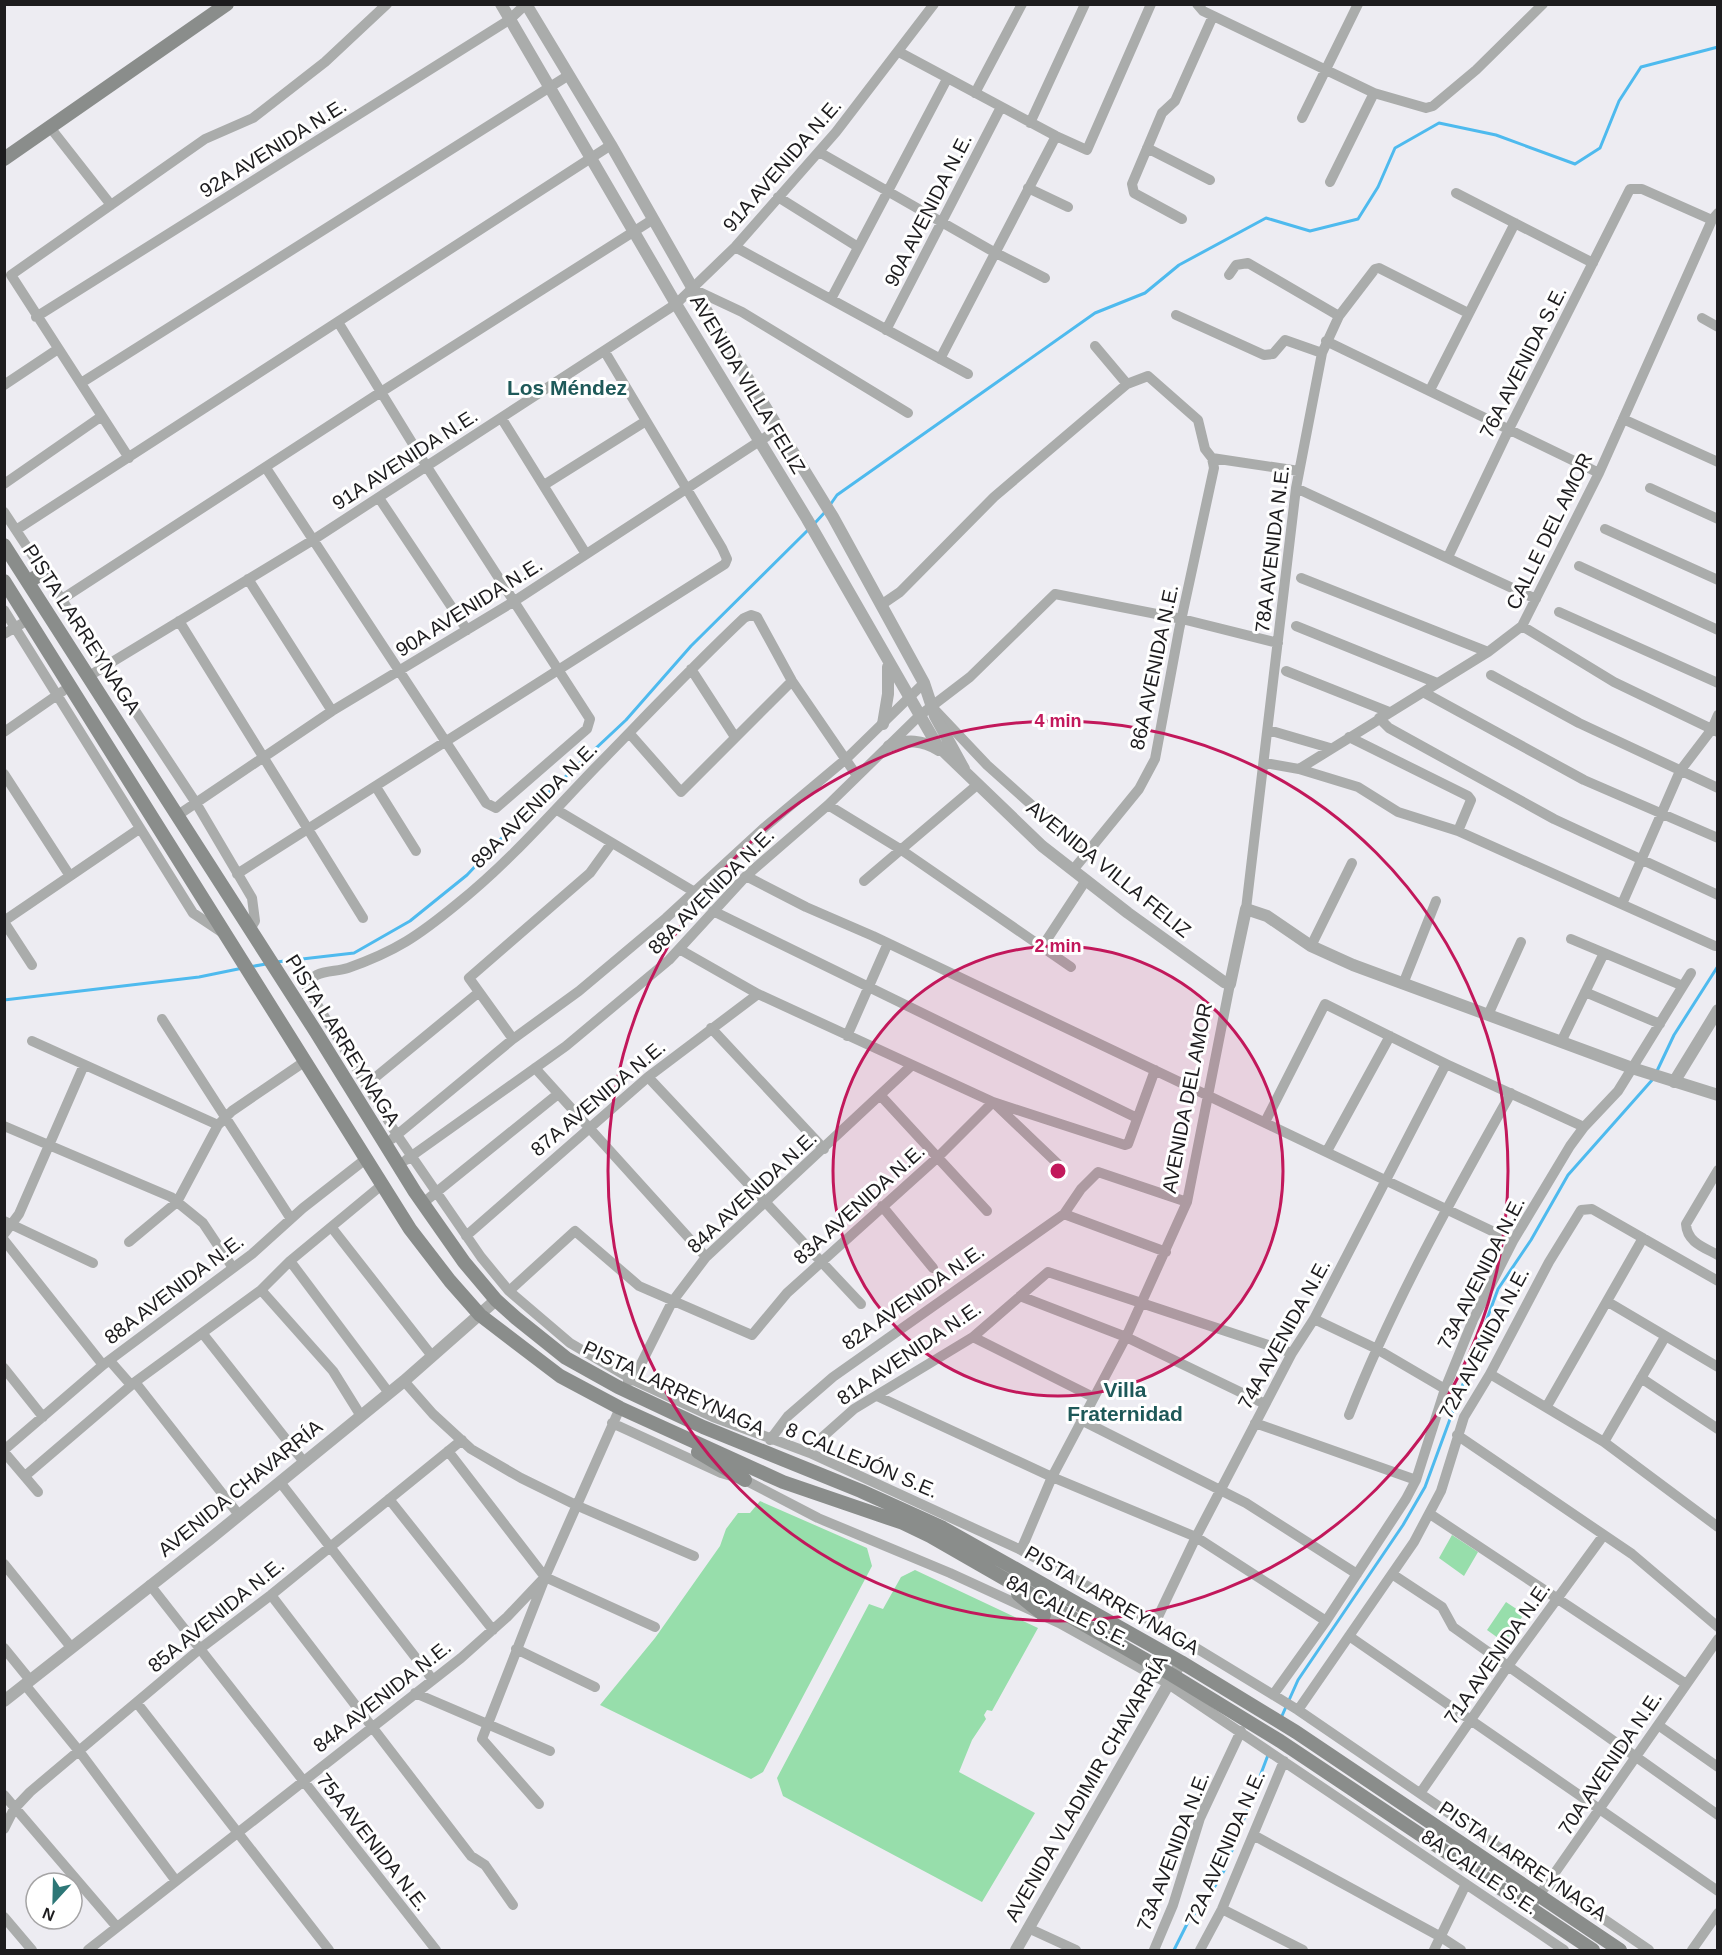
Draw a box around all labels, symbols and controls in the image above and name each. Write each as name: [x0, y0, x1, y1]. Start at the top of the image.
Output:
street label: 92A AVENIDA N.E.: [196, 94, 350, 202]
street label: 91A AVENIDA N.E.: [718, 94, 846, 236]
street label: 90A AVENIDA N.E.: [880, 130, 976, 290]
street label: 76A AVENIDA S.E.: [1475, 282, 1571, 442]
street label: AVENIDA VILLA FELIZ: [686, 291, 810, 477]
district label: Los Méndez: [507, 376, 627, 399]
street label: 91A AVENIDA N.E.: [328, 404, 482, 514]
street label: CALLE DEL AMOR: [1502, 449, 1596, 613]
street label: 78A AVENIDA N.E.: [1251, 464, 1293, 634]
street label: PISTA LARREYNAGA: [19, 540, 145, 718]
street label: 90A AVENIDA N.E.: [392, 553, 546, 661]
street label: 86A AVENIDA N.E.: [1126, 582, 1182, 752]
text: 4 min: [1034, 711, 1082, 731]
street label: 89A AVENIDA N.E.: [467, 738, 601, 872]
street label: AVENIDA VILLA FELIZ: [1023, 796, 1195, 942]
street label: 88A AVENIDA N.E.: [644, 824, 778, 958]
text: 2 min: [1034, 936, 1082, 956]
street label: PISTA LARREYNAGA: [281, 950, 405, 1130]
street label: AVENIDA DEL AMOR: [1158, 1001, 1216, 1195]
street label: 87A AVENIDA N.E.: [526, 1035, 670, 1161]
street label: 84A AVENIDA N.E.: [683, 1126, 821, 1258]
street label: 83A AVENIDA N.E.: [789, 1139, 929, 1269]
centre of rings: [1048, 1161, 1068, 1181]
street label: 73A AVENIDA N.E.: [1433, 1193, 1529, 1353]
street label: 88A AVENIDA N.E.: [100, 1229, 248, 1349]
street label: 82A AVENIDA N.E.: [838, 1240, 988, 1354]
street label: 74A AVENIDA N.E.: [1234, 1255, 1334, 1413]
street label: 72A AVENIDA N.E.: [1435, 1263, 1533, 1423]
street label: 81A AVENIDA N.E.: [833, 1297, 985, 1409]
street label: PISTA LARREYNAGA: [580, 1336, 769, 1440]
district label: Villa Fraternidad: [1067, 1378, 1183, 1425]
street label: AVENIDA CHAVARRÍA: [154, 1415, 327, 1561]
street label: 8 CALLEJÓN S.E.: [782, 1418, 942, 1502]
street label: PISTA LARREYNAGA: [1021, 1541, 1204, 1659]
street label: 85A AVENIDA N.E.: [144, 1553, 288, 1677]
street label: 8A CALLE S.E.: [1003, 1570, 1133, 1652]
street label: 71A AVENIDA N.E.: [1440, 1578, 1554, 1728]
street label: 84A AVENIDA N.E.: [309, 1635, 455, 1757]
street label: AVENIDA VLADIMIR CHAVARRÍA: [1000, 1650, 1172, 1925]
street label: 70A AVENIDA N.E.: [1554, 1687, 1666, 1839]
street label: 72A AVENIDA N.E.: [1181, 1767, 1269, 1929]
street label: 73A AVENIDA N.E.: [1133, 1768, 1213, 1934]
street label: 75A AVENIDA N.E.: [312, 1769, 434, 1915]
street label: PISTA LARREYNAGA: [1435, 1797, 1612, 1926]
street label: 8A CALLE S.E.: [1418, 1825, 1542, 1919]
north arrow: [24, 1871, 84, 1931]
text: N: [40, 1904, 57, 1924]

